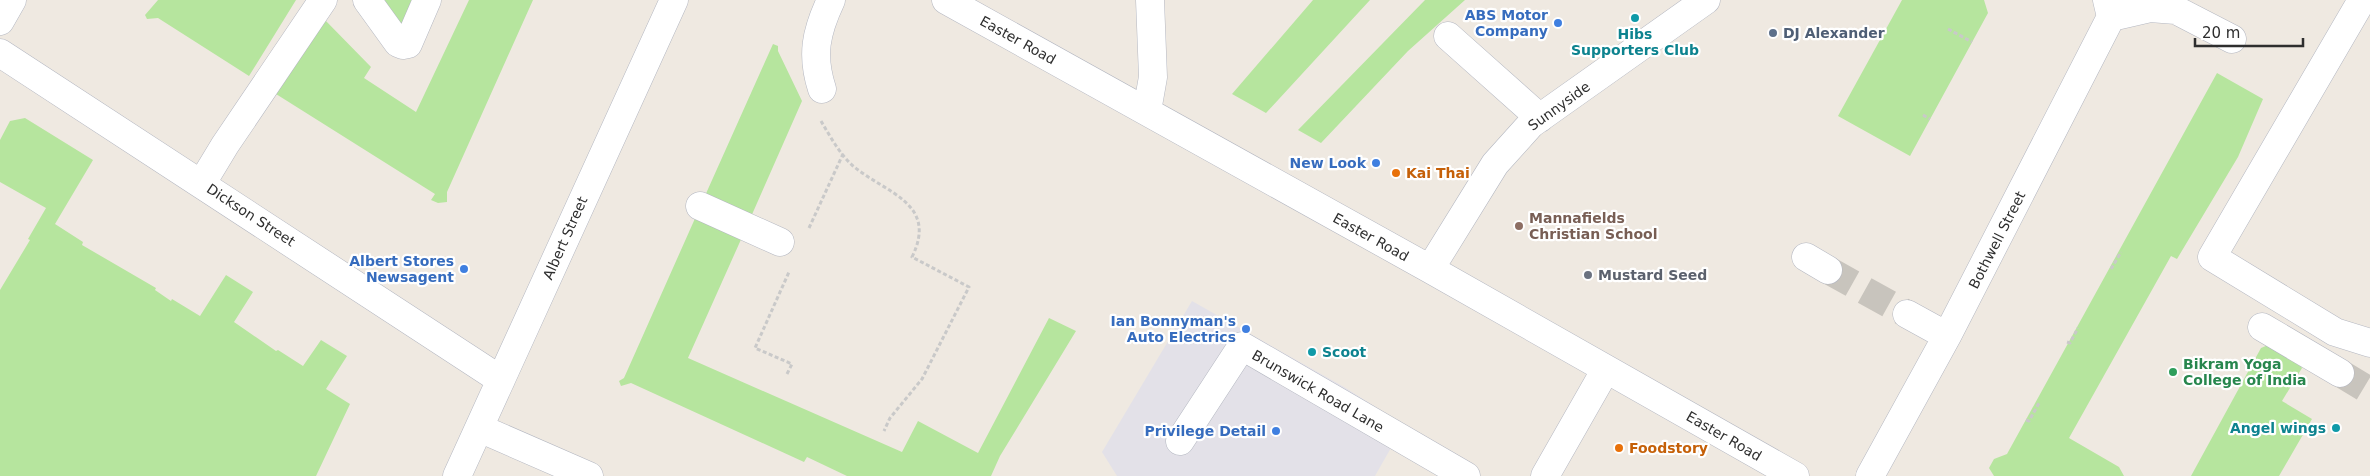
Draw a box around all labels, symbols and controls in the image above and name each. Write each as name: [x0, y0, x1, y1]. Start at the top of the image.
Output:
place label: ABS Motor Company: [1465, 7, 1548, 39]
marker: Hibs Supporters Club: [1629, 12, 1641, 24]
street label: Easter Road: [977, 13, 1059, 67]
scale bar: [2195, 15, 2302, 47]
marker: ABS Motor Company: [1552, 17, 1564, 29]
text: 20 m: [2202, 24, 2240, 42]
place label: DJ Alexander: [1783, 25, 1885, 41]
place label: Hibs Supporters Club: [1571, 26, 1699, 58]
marker: DJ Alexander: [1767, 27, 1779, 39]
street label: Sunnyside: [1525, 78, 1593, 134]
place label: New Look: [1290, 155, 1367, 171]
marker: New Look: [1370, 157, 1382, 169]
place label: Kai Thai: [1406, 165, 1470, 181]
marker: Kai Thai: [1390, 167, 1402, 179]
street label: Dickson Street: [204, 180, 299, 250]
street label: Bothwell Street: [1965, 188, 2029, 291]
street label: Albert Street: [540, 194, 591, 282]
street label: Easter Road: [1330, 210, 1412, 264]
place label: Mannafields Christian School: [1529, 210, 1657, 242]
marker: Mannafields Christian School: [1513, 220, 1525, 232]
place label: Albert Stores Newsagent: [349, 253, 454, 285]
marker: Albert Stores Newsagent: [458, 263, 470, 275]
place label: Mustard Seed: [1598, 267, 1707, 283]
marker: Mustard Seed: [1582, 269, 1594, 281]
place label: Ian Bonnyman's Auto Electrics: [1111, 313, 1236, 345]
marker: Ian Bonnyman's Auto Electrics: [1240, 323, 1252, 335]
place label: Scoot: [1322, 344, 1367, 360]
marker: Scoot: [1306, 346, 1318, 358]
street label: Brunswick Road Lane: [1249, 347, 1387, 435]
place label: Bikram Yoga College of India: [2183, 356, 2306, 388]
marker: Bikram Yoga College of India: [2167, 366, 2179, 378]
street label: Easter Road: [1684, 408, 1764, 464]
place label: Angel wings: [2230, 420, 2326, 436]
marker: Angel wings: [2330, 422, 2342, 434]
place label: Privilege Detail: [1145, 423, 1266, 439]
marker: Privilege Detail: [1270, 425, 1282, 437]
place label: Foodstory: [1629, 440, 1708, 456]
marker: Foodstory: [1613, 442, 1625, 454]

